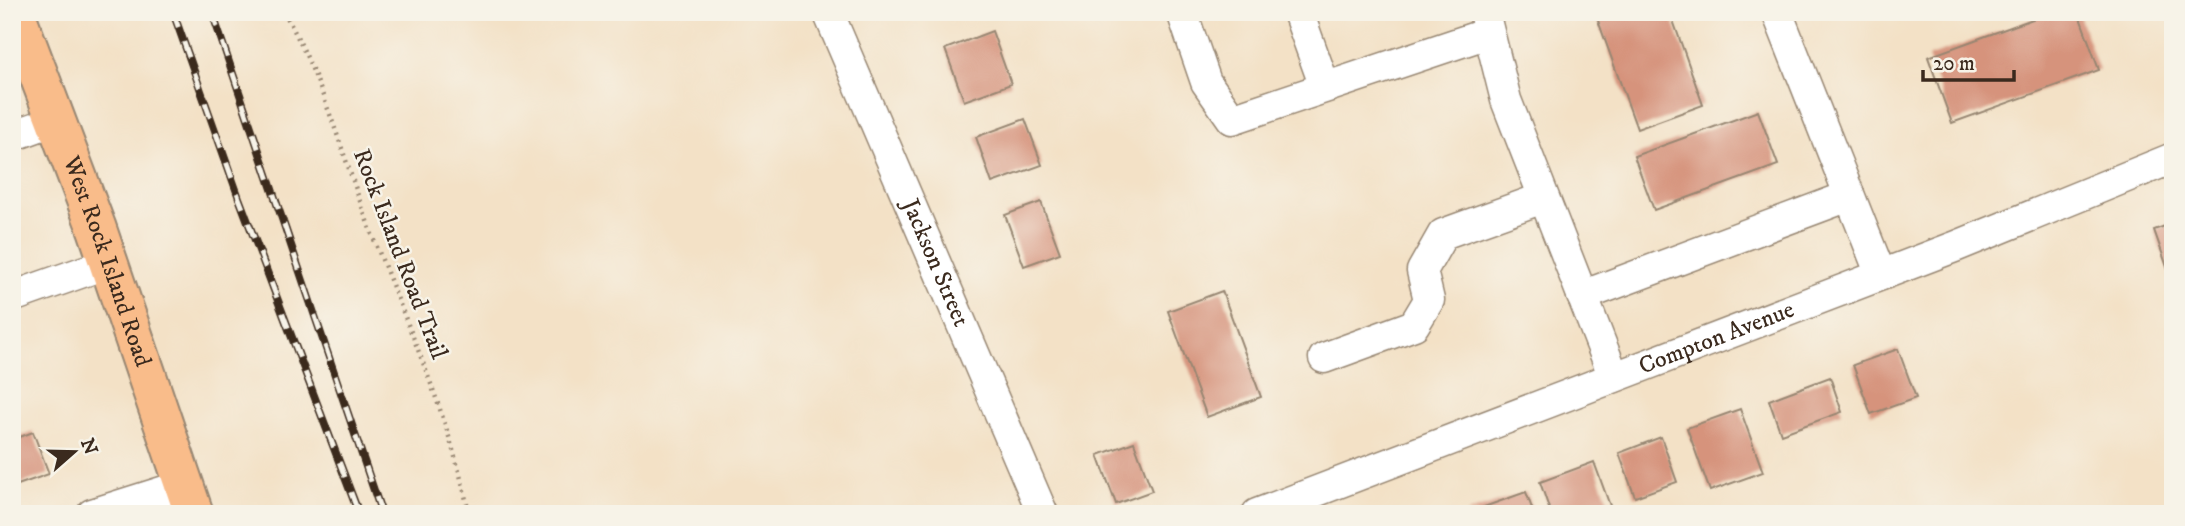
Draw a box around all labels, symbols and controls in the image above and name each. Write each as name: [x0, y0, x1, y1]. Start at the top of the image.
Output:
scale bar: [1923, 38, 2014, 82]
text: 20 m: [1933, 51, 1975, 77]
street label: Rock Island Road Trail: [346, 145, 454, 364]
street label: West Rock Island Road: [56, 151, 158, 371]
street label: Jackson Street: [894, 193, 976, 332]
street label: Compton Avenue: [1635, 295, 1798, 381]
north arrow: [38, 418, 108, 488]
text: N: [75, 435, 102, 458]

